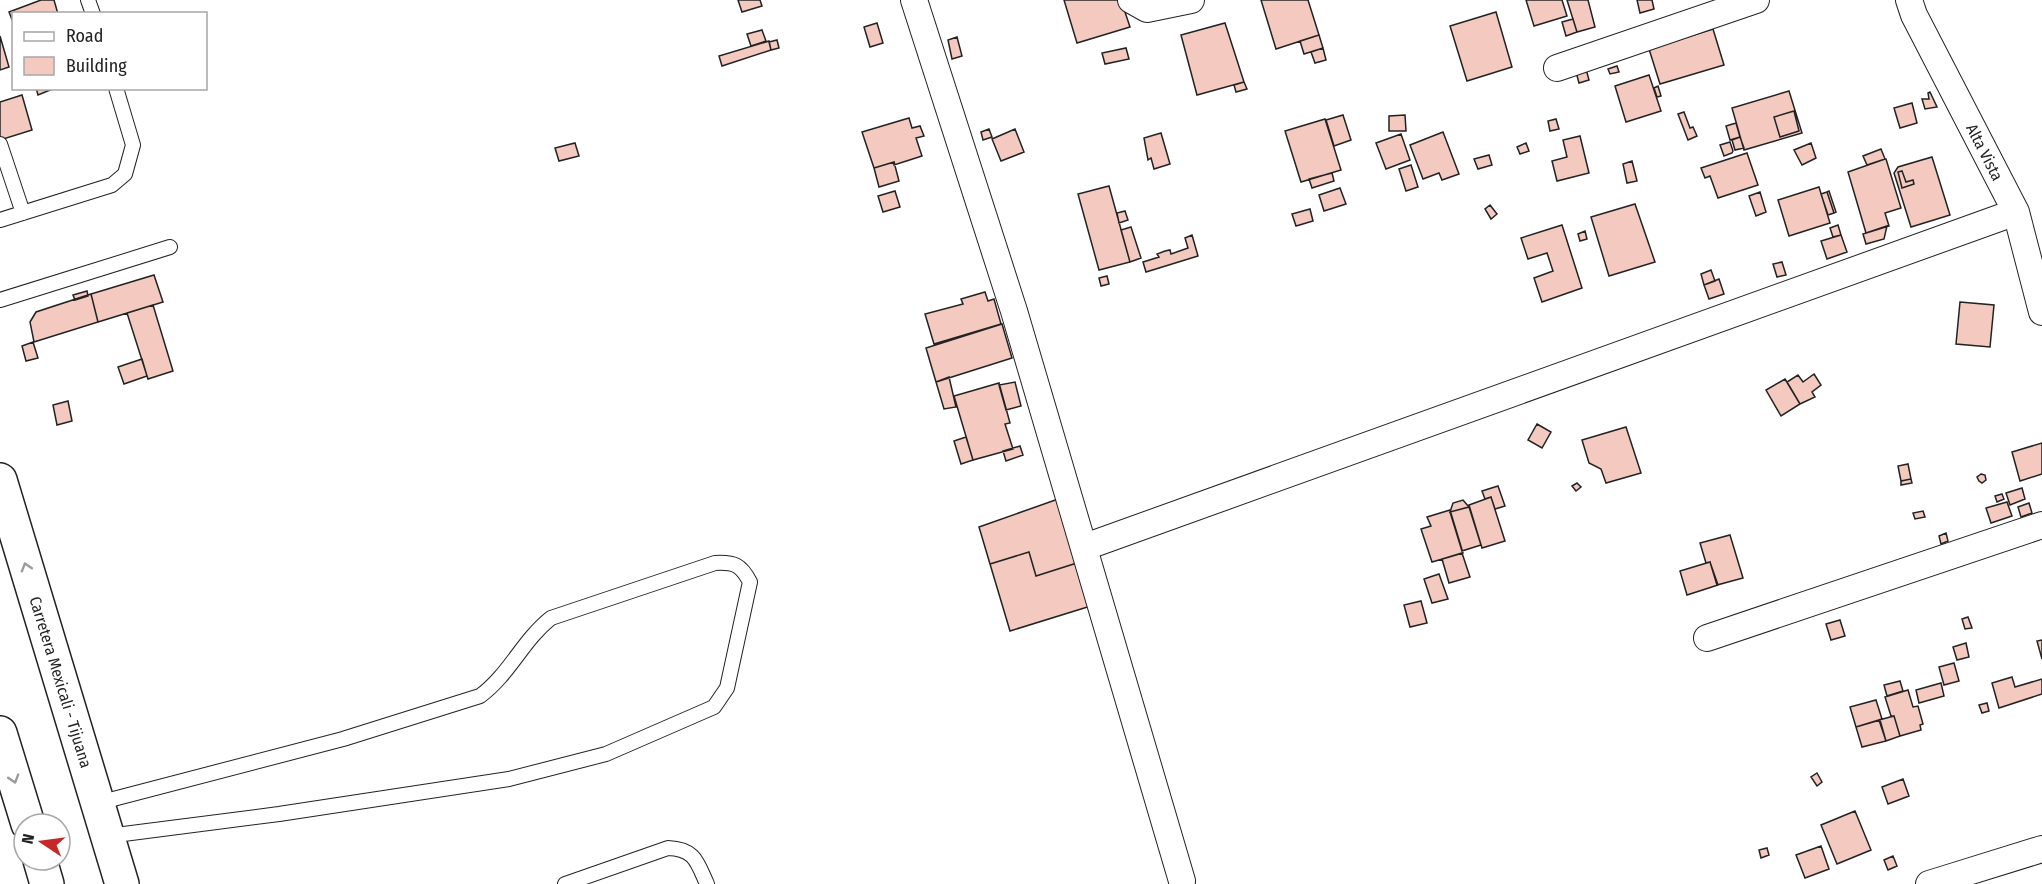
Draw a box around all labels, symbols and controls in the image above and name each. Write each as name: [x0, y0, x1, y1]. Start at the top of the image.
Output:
legend: [12, 12, 207, 90]
text: Road: [66, 25, 103, 47]
text: Building: [66, 55, 127, 77]
street label: Alta Vista: [1962, 121, 2007, 184]
one-way arrow: [21, 562, 33, 573]
street label: Carretera Mexicali - Tijuana: [25, 594, 96, 770]
one-way arrow: [7, 773, 19, 784]
north arrow: [12, 812, 72, 872]
text: N: [18, 832, 38, 846]

